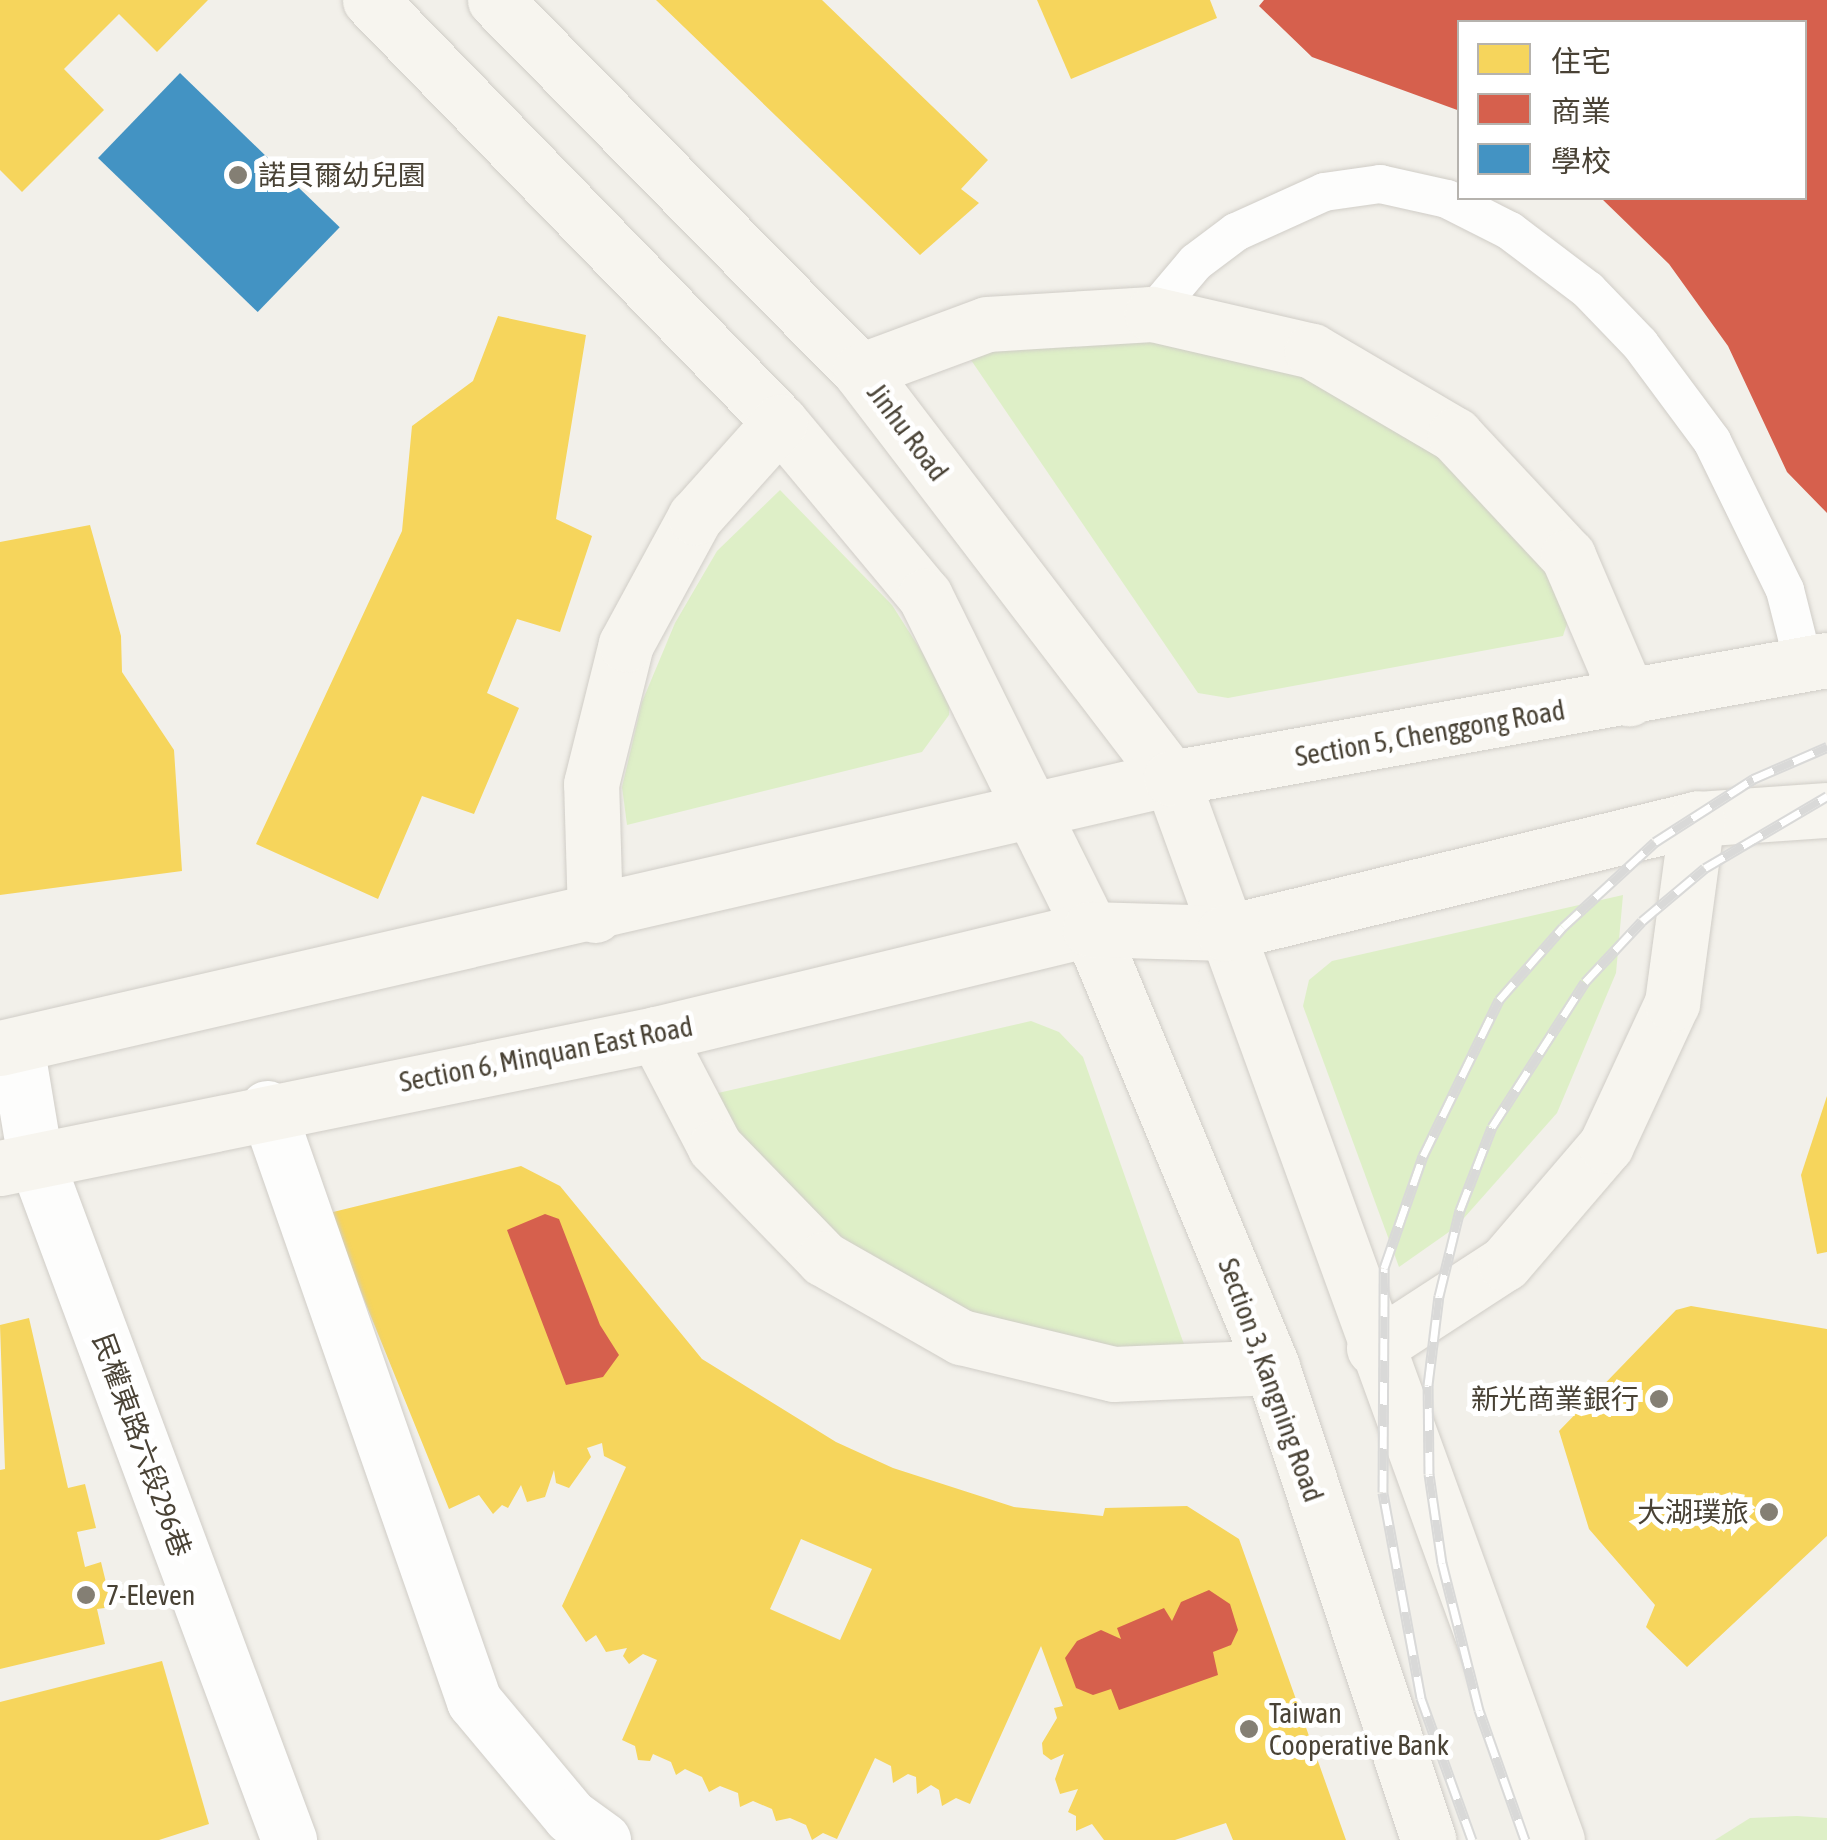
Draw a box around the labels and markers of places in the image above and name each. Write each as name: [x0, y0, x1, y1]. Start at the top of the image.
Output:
place label: 諾貝爾幼兒園: [258, 158, 426, 192]
marker: 諾貝爾幼兒園: [227, 164, 249, 186]
place label: 新光商業銀行: [1471, 1382, 1639, 1416]
marker: 新光商業銀行: [1648, 1388, 1670, 1410]
place label: 大湖璞旅: [1637, 1495, 1749, 1529]
marker: 大湖璞旅: [1758, 1501, 1780, 1523]
place label: 7-Eleven: [106, 1578, 195, 1612]
marker: 7-Eleven: [75, 1584, 97, 1606]
place label: Taiwan Cooperative Bank: [1269, 1696, 1449, 1762]
marker: Taiwan Cooperative Bank: [1238, 1718, 1260, 1740]

